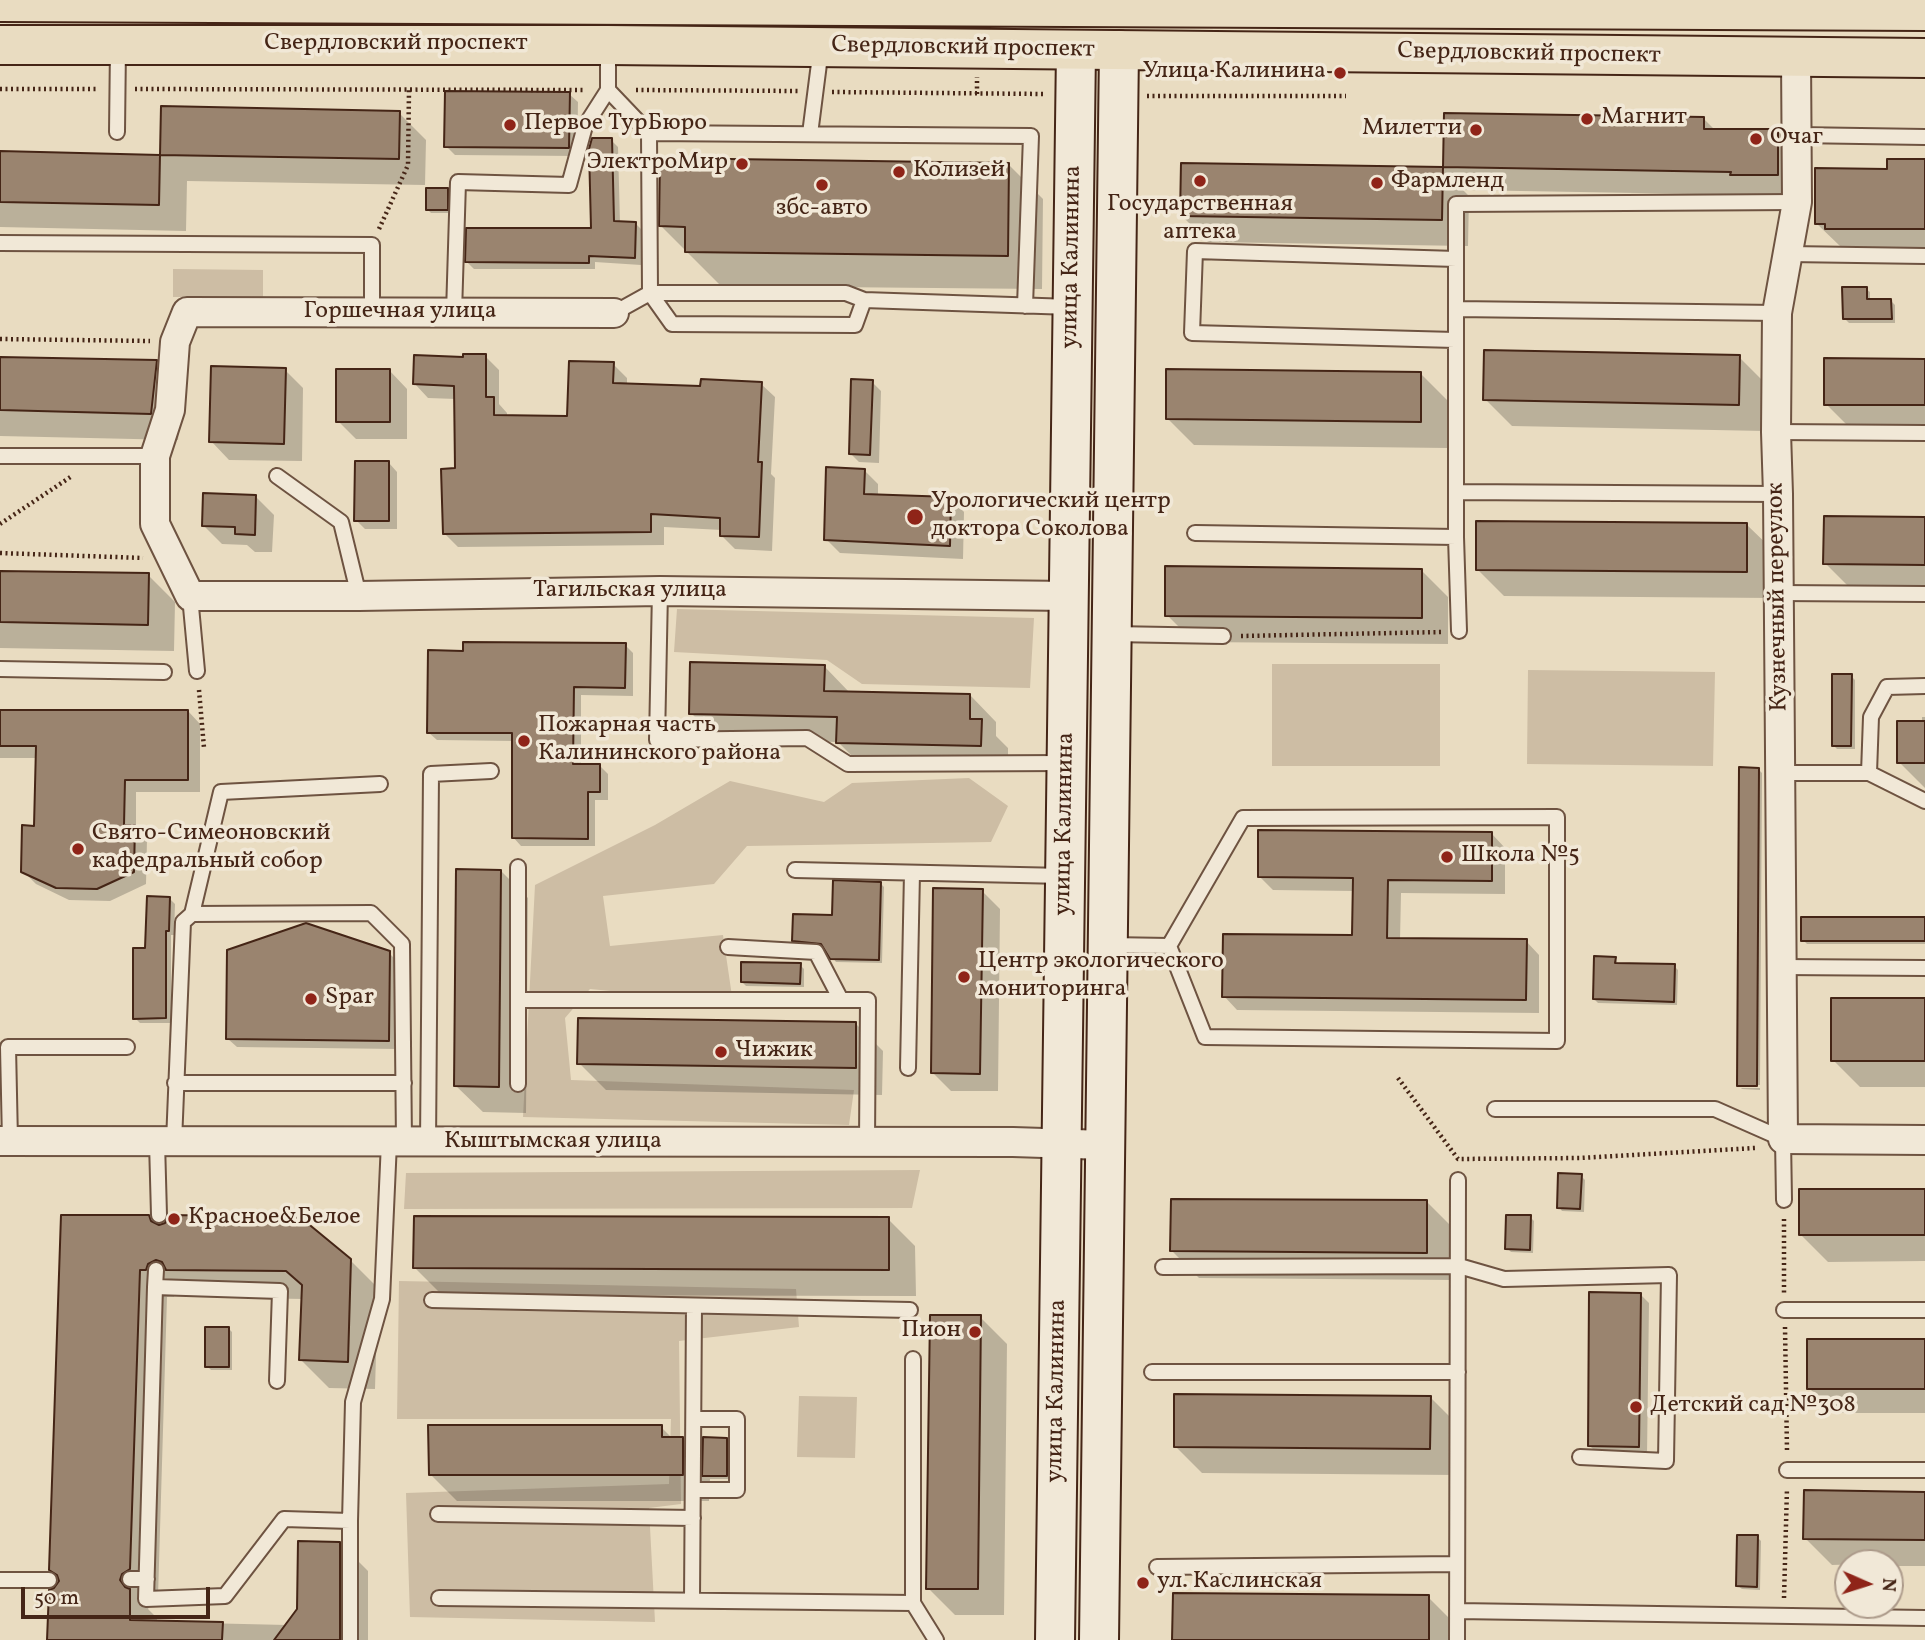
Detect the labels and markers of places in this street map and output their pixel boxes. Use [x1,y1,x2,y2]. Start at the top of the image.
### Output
place label: Улица Калинина [1143,59,1326,87]
marker: Улица Калинина [1332,65,1348,81]
place label: Магнит [1601,105,1687,133]
place label: Первое ТурБюро [524,111,707,139]
marker: Магнит [1579,111,1595,127]
place label: Милетти [1362,116,1462,144]
marker: Первое ТурБюро [502,117,518,133]
marker: Милетти [1468,122,1484,138]
place label: Очаг [1770,125,1823,153]
marker: Очаг [1748,131,1764,147]
place label: ЭлектроМир [587,150,728,178]
marker: ЭлектроМир [734,156,750,172]
place label: Колизей [913,158,1005,186]
marker: Колизей [891,164,907,180]
place label: Фармленд [1391,169,1504,197]
marker: Государственная аптека [1192,173,1208,189]
marker: Фармленд [1369,175,1385,191]
marker: збс-авто [814,177,830,193]
place label: Государственная аптека [1107,192,1293,248]
place label: збс-авто [776,196,868,224]
place label: Урологический центр доктора Соколова [931,489,1171,545]
marker: Урологический центр доктора Соколова [905,507,925,527]
place label: Пожарная часть Калининского района [538,713,781,769]
marker: Пожарная часть Калининского района [516,733,532,749]
place label: Свято-Симеоновский кафедральный собор [92,821,331,877]
marker: Свято-Симеоновский кафедральный собор [70,841,86,857]
place label: Школа №5 [1461,843,1580,871]
marker: Школа №5 [1439,849,1455,865]
place label: Центр экологического мониторинга [978,949,1224,1005]
marker: Центр экологического мониторинга [956,969,972,985]
place label: Spar [325,985,374,1013]
marker: Spar [303,991,319,1007]
place label: Чижик [735,1038,813,1066]
marker: Чижик [713,1044,729,1060]
place label: Красное&Белое [188,1205,361,1233]
marker: Красное&Белое [166,1211,182,1227]
place label: Пион [901,1318,961,1346]
marker: Пион [967,1324,983,1340]
place label: Детский сад №308 [1650,1393,1856,1421]
marker: Детский сад №308 [1628,1399,1644,1415]
place label: ул. Каслинская [1157,1569,1322,1597]
marker: ул. Каслинская [1135,1575,1151,1591]

